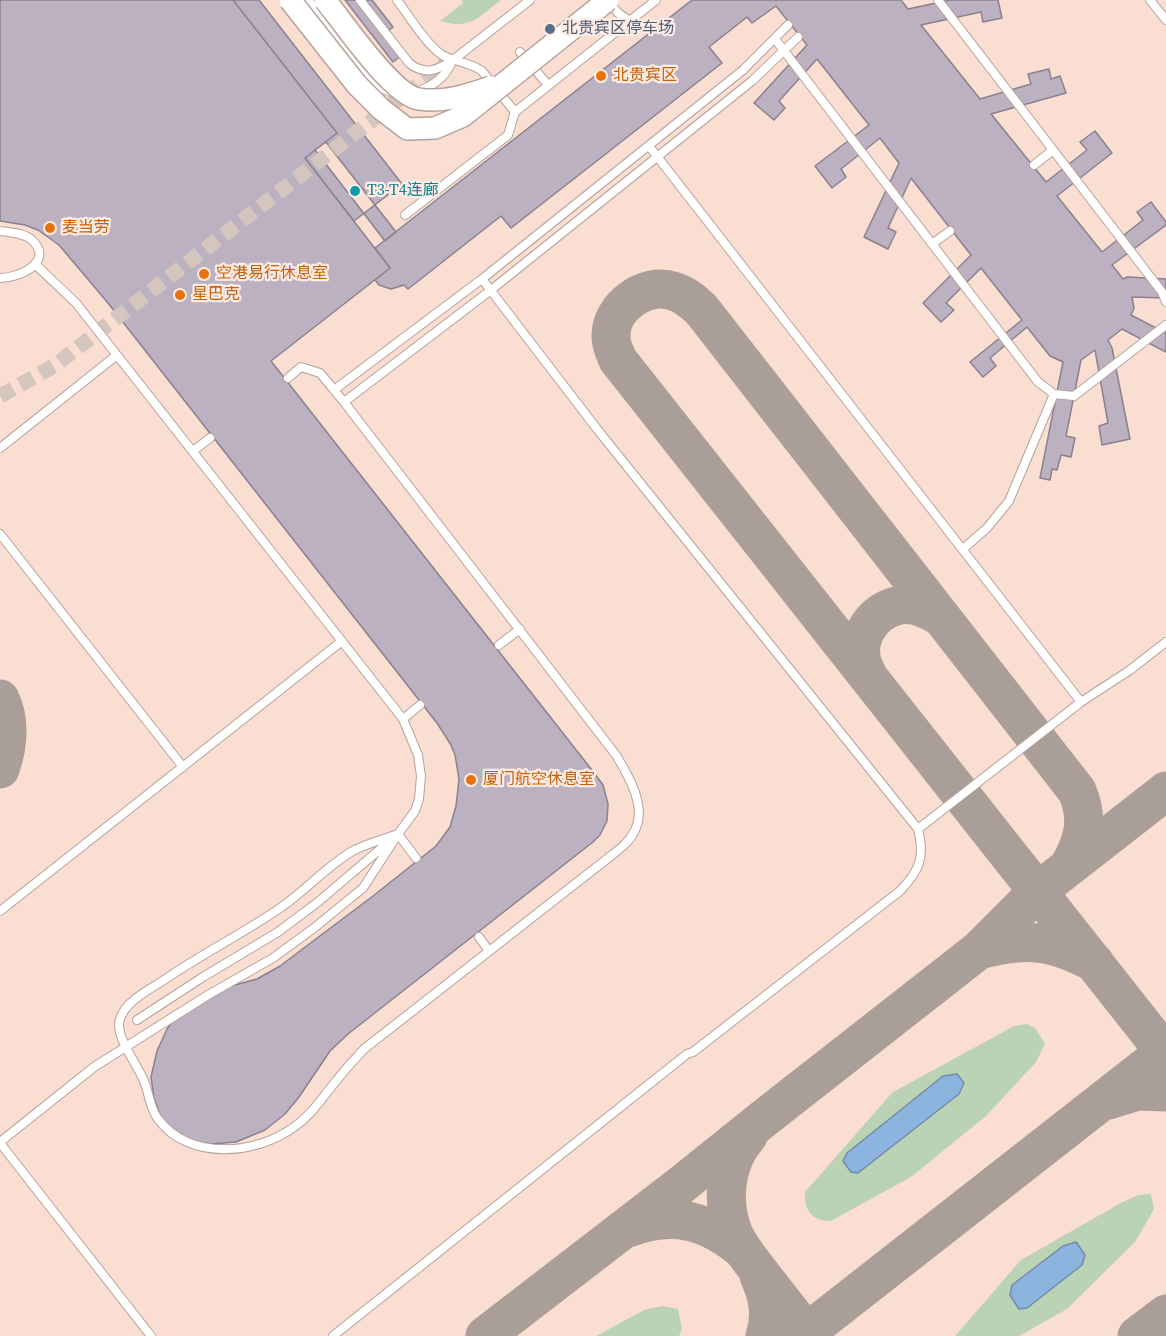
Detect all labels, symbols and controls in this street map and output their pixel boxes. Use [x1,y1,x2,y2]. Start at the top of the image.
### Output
place label: 北贵宾区停车场 [562,19,674,39]
marker: 北贵宾区停车场 [543,22,557,36]
place label: 北贵宾区 [613,66,677,86]
marker: 北贵宾区 [594,69,608,83]
place label: T3-T4连廊 [367,181,439,201]
marker: T3-T4连廊 [348,184,362,198]
place label: 麦当劳 [62,218,110,238]
marker: 麦当劳 [43,221,57,235]
place label: 空港易行休息室 [216,264,328,284]
marker: 空港易行休息室 [197,267,211,281]
place label: 星巴克 [192,285,240,305]
marker: 星巴克 [173,288,187,302]
place label: 厦门航空休息室 [483,770,595,790]
marker: 厦门航空休息室 [464,773,478,787]

